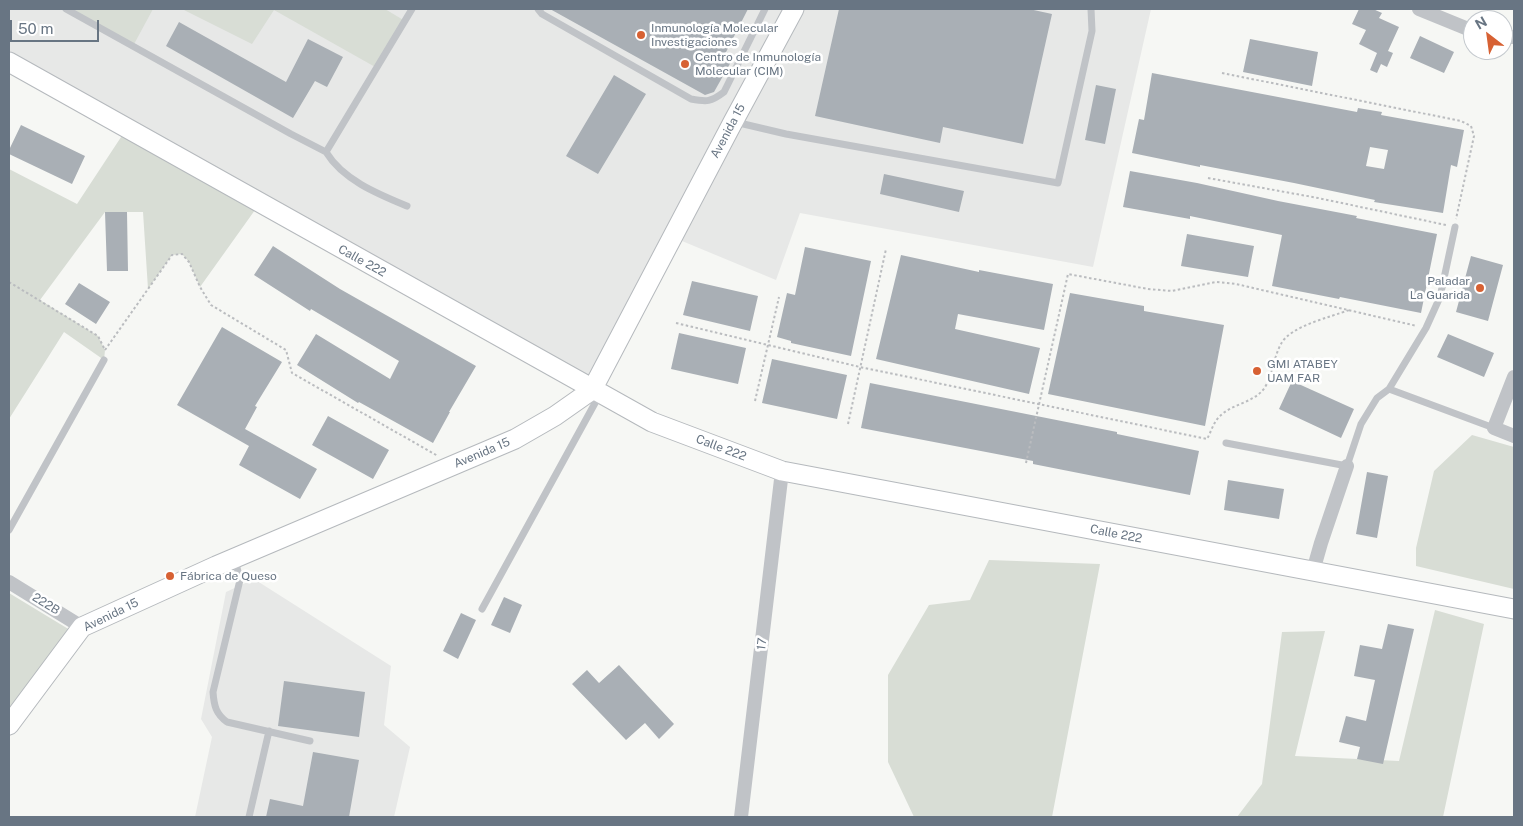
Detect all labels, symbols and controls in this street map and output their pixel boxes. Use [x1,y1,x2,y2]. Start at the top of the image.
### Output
scale bar [12,10,101,42]
north arrow [1463,10,1513,60]
text: N [1472,13,1490,33]
text: 50 m [18,20,53,37]
place label: Inmunología Molecular Investigaciones [651,21,778,49]
marker: Inmunología Molecular Investigaciones [635,29,647,41]
place label: Centro de Inmunología Molecular (CIM) [695,50,821,78]
marker: Centro de Inmunología Molecular (CIM) [679,58,691,70]
street label: Avenida 15 [708,101,748,161]
street label: Calle 222 [335,242,389,280]
place label: Paladar La Guarida [1410,274,1470,302]
marker: Paladar La Guarida [1474,282,1486,294]
place label: GMI ATABEY UAM FAR [1267,357,1338,385]
marker: GMI ATABEY UAM FAR [1251,365,1263,377]
street label: Calle 222 [694,432,748,464]
street label: Avenida 15 [452,435,512,471]
street label: Calle 222 [1089,522,1143,546]
place label: Fábrica de Queso [180,569,277,583]
marker: Fábrica de Queso [164,570,176,582]
street label: 222B [30,590,62,618]
street label: Avenida 15 [81,595,141,635]
street label: 17 [754,637,770,651]

